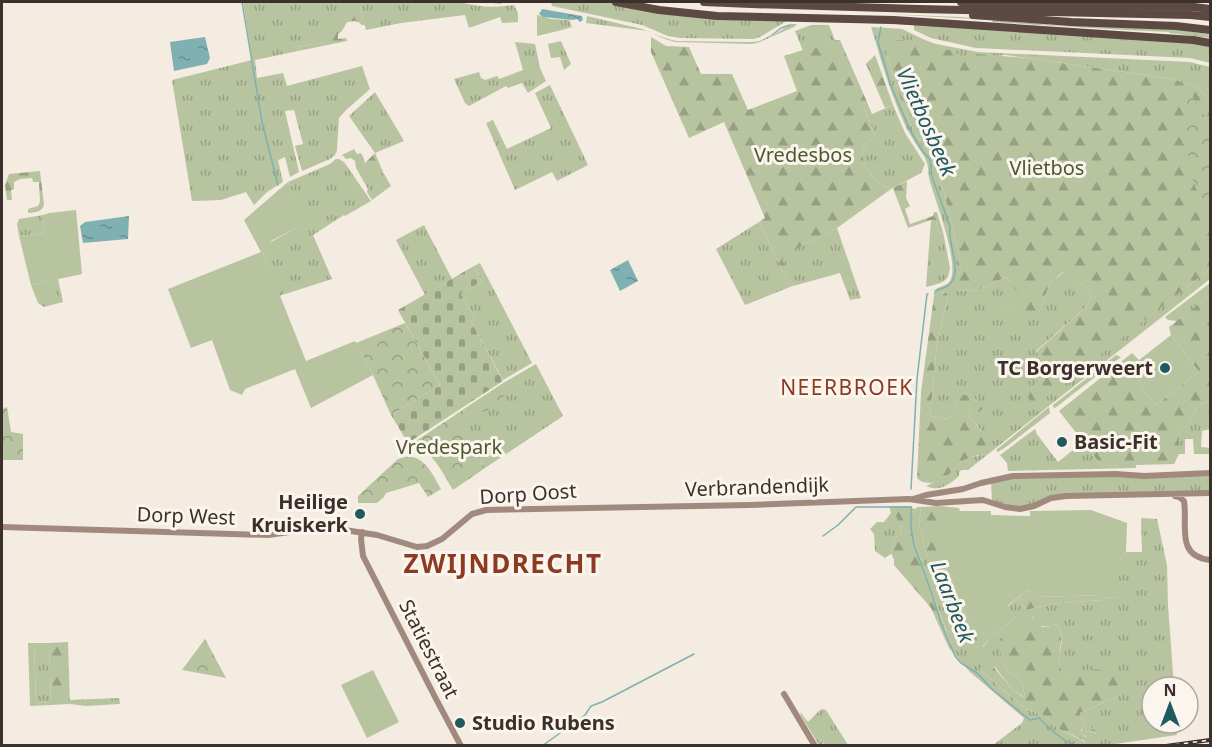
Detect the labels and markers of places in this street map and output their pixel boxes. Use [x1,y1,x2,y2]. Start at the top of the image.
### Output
place label: TC Borgerweert [997,354,1153,381]
marker: TC Borgerweert [1158,361,1172,375]
place label: Basic-Fit [1074,428,1158,455]
marker: Basic-Fit [1055,435,1069,449]
place label: Heilige Kruiskerk [251,488,349,538]
marker: Heilige Kruiskerk [353,507,367,521]
place label: Studio Rubens [472,709,615,736]
marker: Studio Rubens [453,716,467,730]

